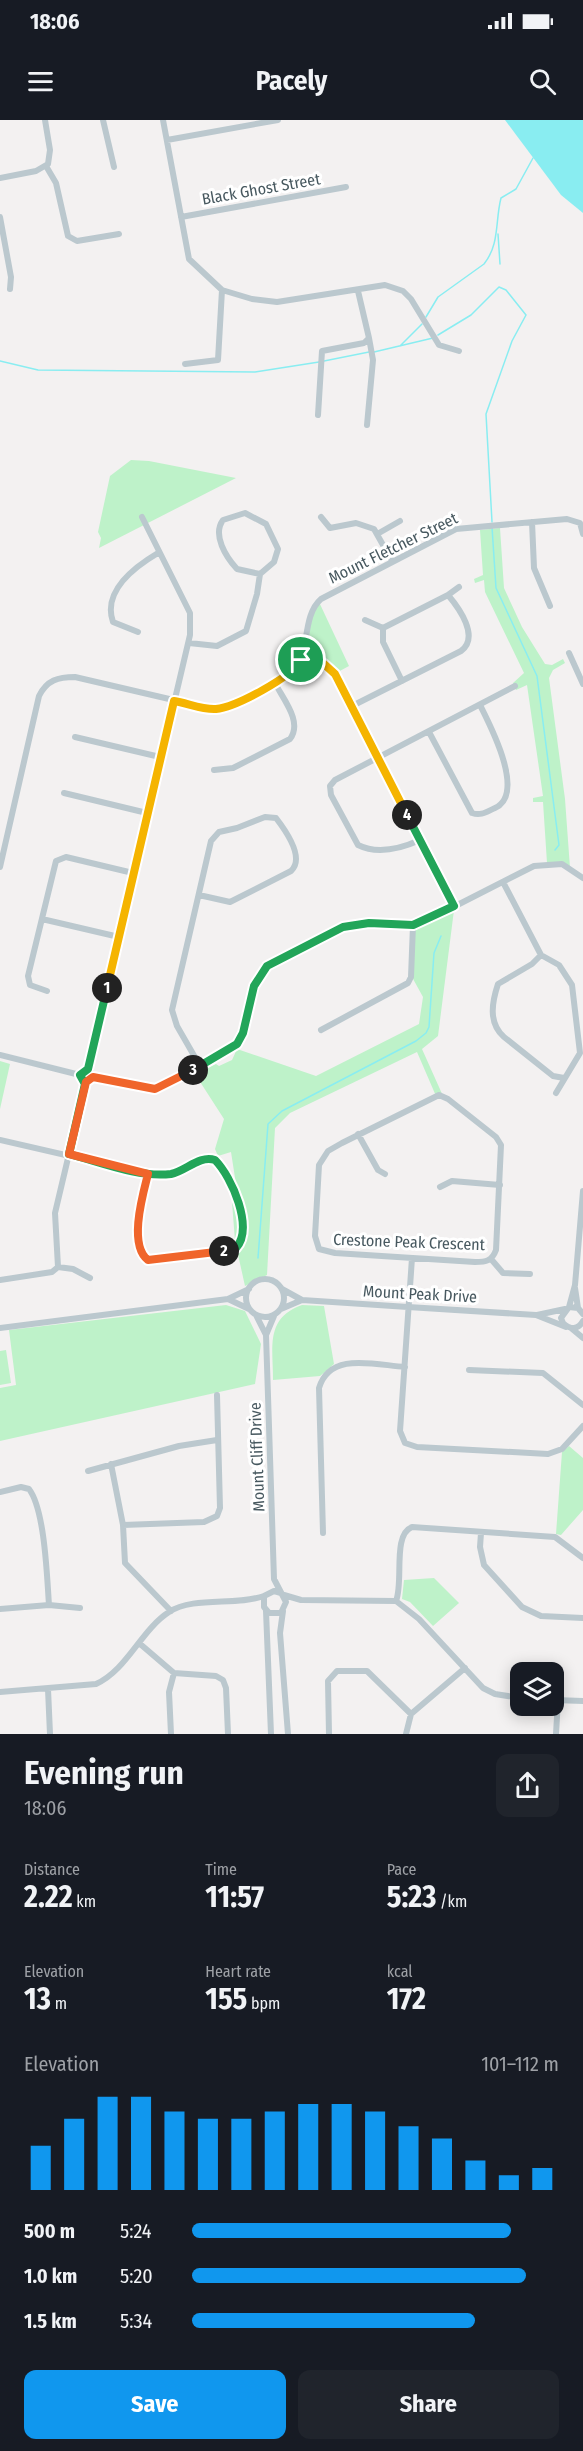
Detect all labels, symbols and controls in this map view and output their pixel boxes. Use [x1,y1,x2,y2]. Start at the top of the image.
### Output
text: 18:06 [30,8,79,35]
icon: menu [24,65,57,98]
text: Pacely [256,65,327,97]
icon: search [526,65,559,98]
street label: Black Ghost Street [200,169,322,209]
street label: Mount Fletcher Street [325,508,461,588]
pin [275,634,326,685]
icon: arrive [284,643,317,676]
pin: 4 [392,800,422,830]
text: 4 [403,805,411,824]
pin: 1 [92,973,122,1003]
text: 1 [104,978,110,997]
pin: 3 [178,1055,208,1085]
text: 3 [189,1060,197,1079]
street label: Crestone Peak Crescent [333,1230,486,1254]
pin: 2 [209,1236,239,1266]
text: 2 [220,1241,228,1260]
street label: Mount Peak Drive [362,1282,478,1306]
street label: Mount Cliff Drive [246,1402,268,1512]
map controls [510,1662,564,1716]
button: layers [510,1662,564,1716]
text: Evening run [24,1753,184,1793]
button: share [496,1754,559,1817]
text: 18:06 [24,1796,66,1820]
text: Distance [24,1860,80,1879]
text: Time [205,1860,237,1879]
text: Pace [387,1860,416,1879]
text: 2.22 [24,1879,73,1915]
text: 11:57 [205,1879,264,1915]
text: 5:23 [387,1879,436,1915]
text: km [73,1892,96,1911]
text: /km [436,1892,467,1911]
text: Elevation [24,1962,84,1981]
text: Heart rate [205,1962,271,1981]
text: kcal [387,1962,413,1981]
text: 13 [24,1981,51,2017]
text: 155 [205,1981,247,2017]
text: 172 [387,1981,426,2017]
text: m [51,1994,67,2013]
text: bpm [247,1994,280,2013]
text: Elevation [24,2052,99,2076]
text: 101–112 m [481,2052,559,2076]
text: 500 m [24,2219,75,2243]
text: 5:24 [120,2219,152,2243]
text: 1.0 km [24,2264,77,2288]
text: 5:20 [120,2264,153,2288]
text: 1.5 km [24,2309,77,2333]
text: 5:34 [120,2309,152,2333]
button: Save [24,2370,286,2439]
button: Share [298,2370,559,2439]

